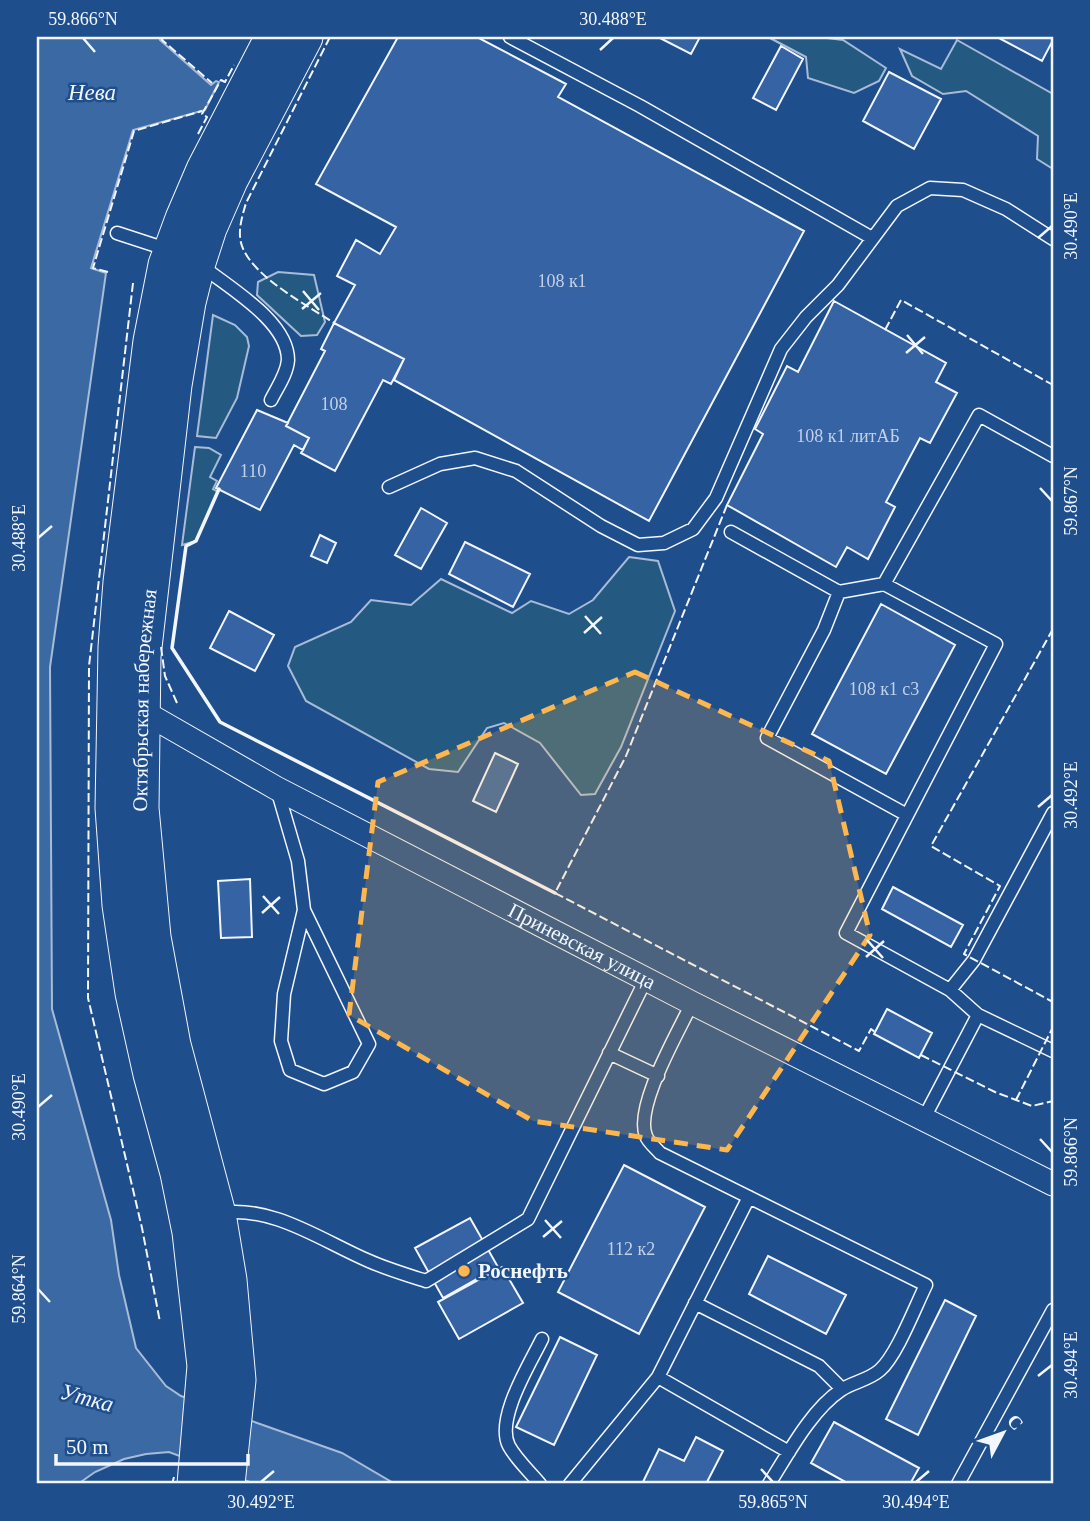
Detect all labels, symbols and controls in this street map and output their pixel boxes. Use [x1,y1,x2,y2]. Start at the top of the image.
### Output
text: 59.866°N [48,9,118,29]
text: 30.488°E [579,9,647,29]
water label: Нева [67,80,116,105]
text: 30.490°E [1061,192,1081,260]
house number: 108 к1 [537,271,587,291]
house number: 108 [321,394,348,414]
house number: 108 к1 литАБ [796,426,900,446]
house number: 110 [240,461,266,481]
text: 59.867°N [1061,466,1081,536]
text: 30.488°E [9,504,29,572]
street label: Октябрьская набережная [128,588,162,812]
house number: 108 к1 с3 [849,679,919,699]
text: 30.492°E [1061,761,1081,829]
street label: Приневская улица [504,898,660,994]
text: 30.490°E [9,1073,29,1141]
text: 59.866°N [1061,1117,1081,1187]
house number: 112 к2 [607,1239,655,1259]
text: 59.864°N [9,1254,29,1324]
place label: Роснефть [478,1259,568,1283]
marker: Роснефть [456,1263,472,1279]
text: 30.494°E [1061,1331,1081,1399]
water label: Утка [58,1379,116,1417]
north arrow [968,1398,1038,1468]
text: С [1003,1410,1028,1434]
scale bar [56,1423,248,1467]
text: 50 m [66,1435,109,1459]
text: 30.492°E [227,1492,295,1512]
text: 59.865°N [738,1492,808,1512]
text: 30.494°E [882,1492,950,1512]

